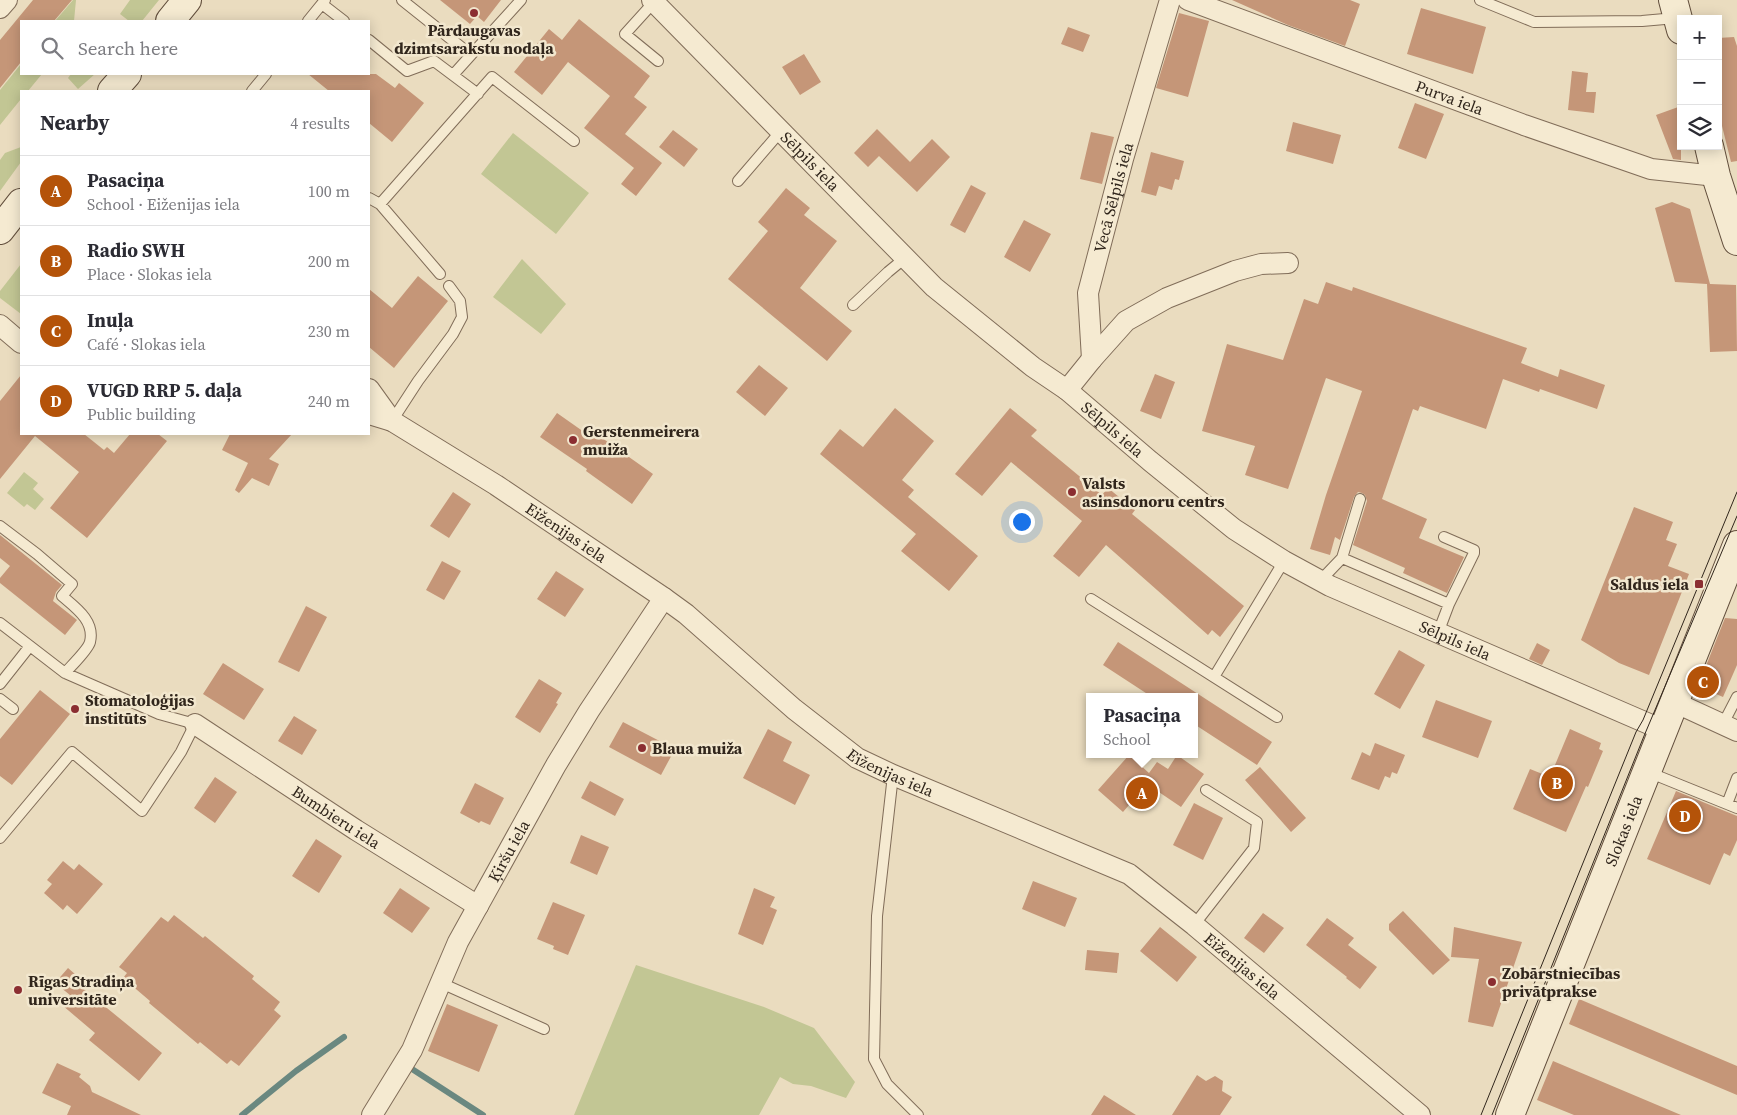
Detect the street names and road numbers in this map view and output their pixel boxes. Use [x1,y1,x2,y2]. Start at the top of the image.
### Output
street label: Purva iela [1412,75,1487,120]
street label: Sēlpils iela [776,126,845,197]
street label: Vecā Sēlpils iela [1088,139,1139,255]
street label: Sēlpils iela [1077,396,1149,463]
street label: Eiženijas iela [522,497,612,568]
street label: Sēlpils iela [1416,615,1495,666]
street label: Eiženijas iela [842,743,938,802]
street label: Bumbieru iela [288,780,385,854]
street label: Slokas iela [1599,791,1648,869]
street label: Ķiršu iela [483,815,535,886]
street label: Eiženijas iela [1200,927,1286,1005]

